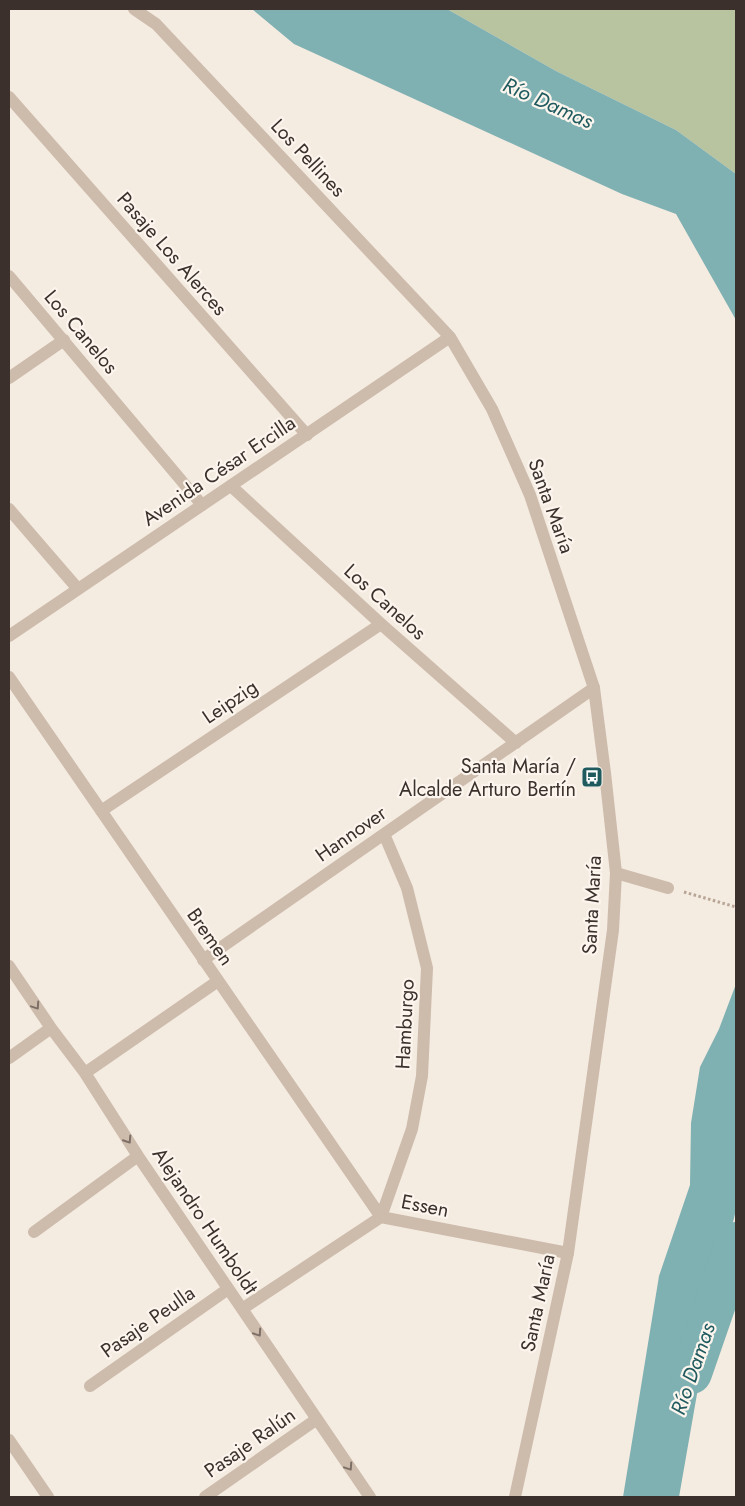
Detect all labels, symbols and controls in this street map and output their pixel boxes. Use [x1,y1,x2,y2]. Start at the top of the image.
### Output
water label: Río Damas [498,70,598,136]
street label: Los Pellines [264,112,352,204]
street label: Pasaje Los Alerces [110,186,234,322]
street label: Los Canelos [37,284,125,380]
street label: Avenida César Ercilla [137,409,301,533]
street label: Santa María [520,455,582,557]
street label: Los Canelos [338,557,432,647]
street label: Leipzig [196,673,264,731]
place label: Santa María / Alcalde Arturo Bertín [399,752,576,804]
bus stop icon: Santa María / Alcalde Arturo Bertín [580,765,604,789]
street label: Hannover [309,799,393,869]
street label: Santa María [575,855,609,955]
street label: Bremen [180,902,240,972]
street label: Hamburgo [388,978,422,1070]
one-way arrow [30,1000,39,1010]
one-way arrow [122,1134,131,1144]
street label: Alejandro Humboldt [145,1142,265,1300]
street label: Essen [399,1187,451,1225]
street label: Santa María [514,1252,562,1354]
street label: Pasaje Peulla [95,1279,201,1365]
water label: Río Damas [663,1318,723,1419]
one-way arrow [252,1327,261,1336]
street label: Pasaje Ralún [199,1401,301,1485]
one-way arrow [343,1461,352,1471]

